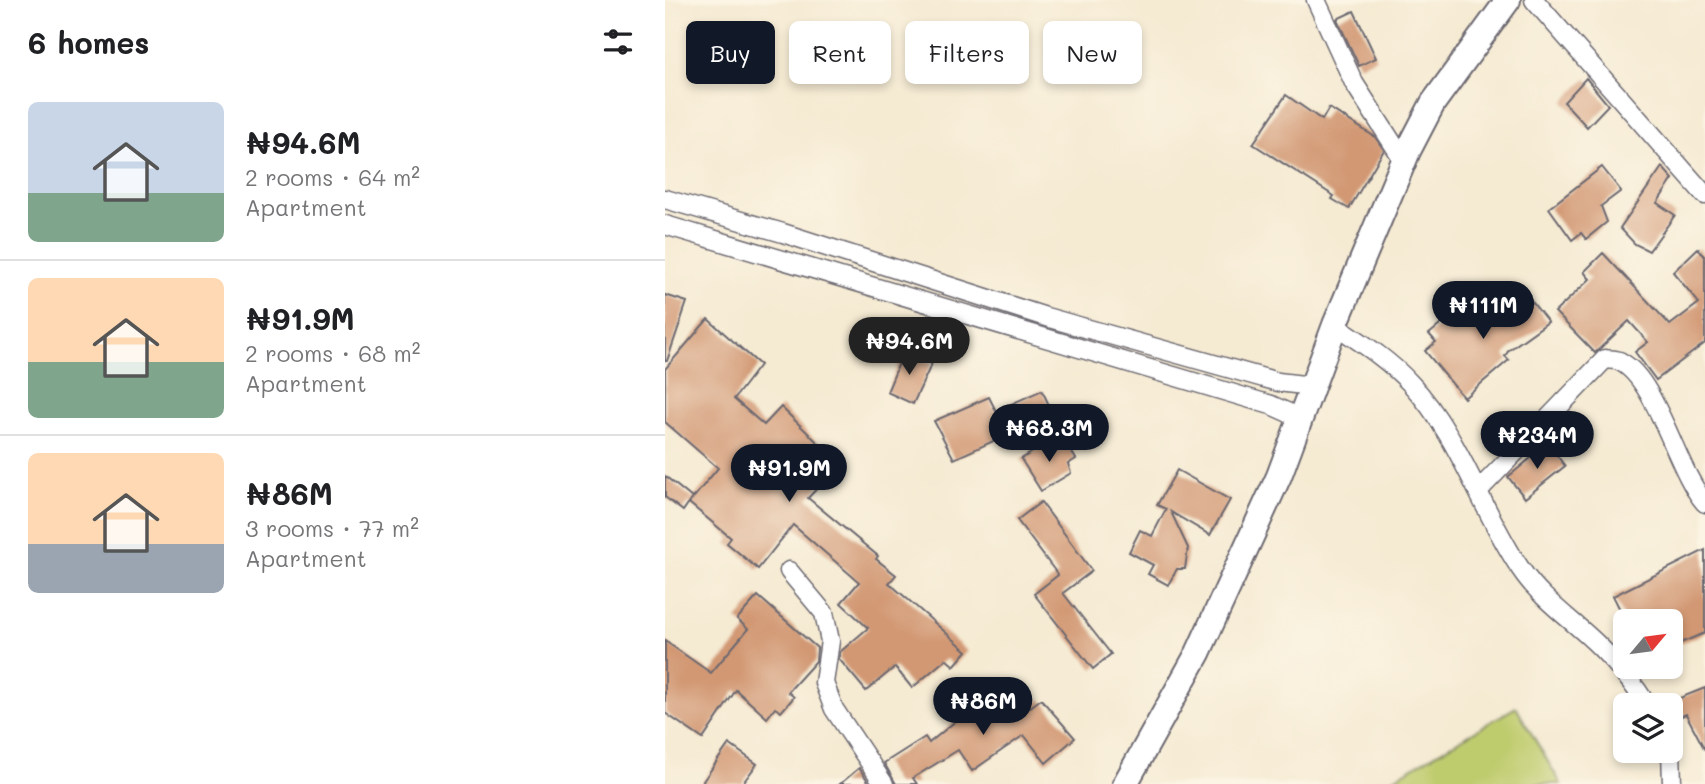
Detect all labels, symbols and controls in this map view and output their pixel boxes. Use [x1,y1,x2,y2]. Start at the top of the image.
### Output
chip: Buy [686,21,775,84]
chip: Rent [789,21,891,84]
chip: Filters [905,21,1029,84]
chip: New [1043,21,1142,84]
text: 6 homes [28,22,149,62]
icon: filters [599,23,637,61]
text: ₦94.6M [245,122,361,162]
icon: home [84,130,168,214]
text: 2 rooms · 64 m² [245,162,420,192]
text: Apartment [245,192,367,222]
pin: ₦111M [1434,282,1532,341]
text: ₦111M [1448,289,1518,319]
text: ₦91.9M [245,298,355,338]
icon: home [84,306,168,390]
pin: ₦94.6M [852,318,966,377]
text: ₦94.6M [865,325,953,355]
text: 2 rooms · 68 m² [245,338,420,368]
text: Apartment [245,368,367,398]
pin: ₦68.3M [992,405,1106,464]
text: ₦68.3M [1005,412,1093,442]
pin: ₦234M [1488,412,1586,471]
text: ₦234M [1497,419,1577,449]
pin: ₦91.9M [732,444,846,504]
text: ₦91.9M [747,452,831,482]
text: ₦86M [245,473,333,513]
icon: home [84,481,168,565]
text: 3 rooms · 77 m² [245,513,419,543]
text: Apartment [245,543,367,573]
north arrow [1613,609,1683,679]
map controls [1613,609,1683,763]
pin: ₦86M [942,678,1024,737]
text: ₦86M [949,685,1017,715]
button: layers [1613,693,1683,763]

